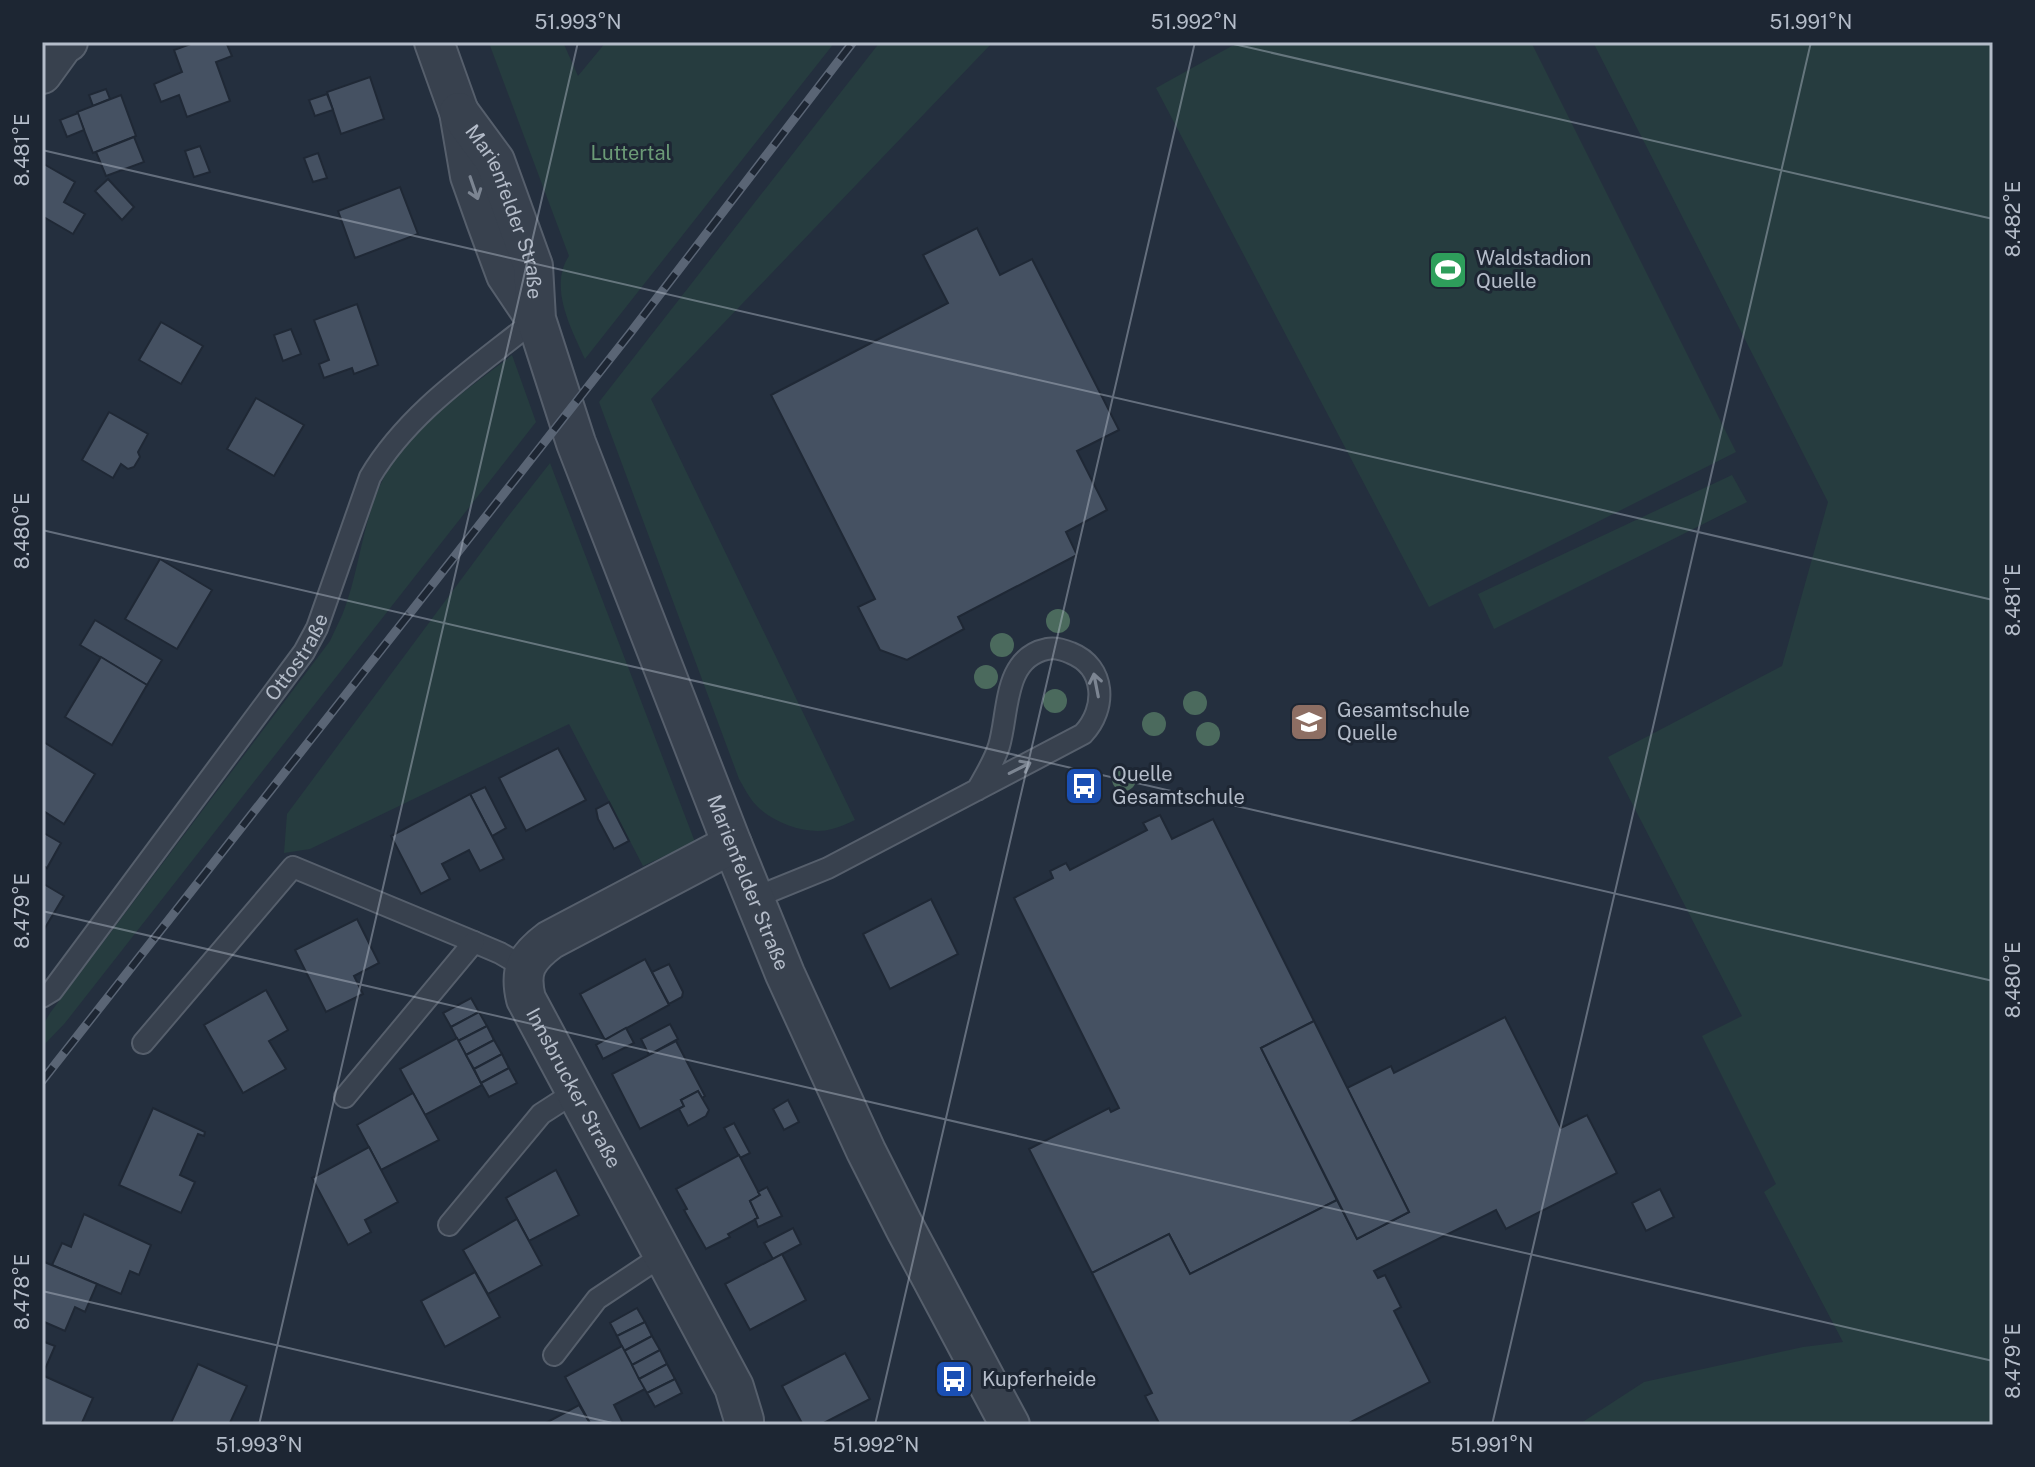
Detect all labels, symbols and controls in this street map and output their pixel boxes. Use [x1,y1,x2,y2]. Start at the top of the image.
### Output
text: 51.993°N [534,10,622,34]
text: 51.992°N [1151,10,1237,34]
text: 51.991°N [1770,10,1852,34]
text: 8.481°E [10,114,34,186]
street label: Marienfelder Straße [460,120,547,300]
park label: Luttertal [590,141,672,165]
one-way arrow [468,175,482,200]
text: 8.482°E [2001,181,2025,257]
place label: Waldstadion Quelle [1476,246,1591,293]
sports icon: Waldstadion Quelle [1427,249,1469,291]
text: 8.480°E [10,493,34,569]
text: 8.481°E [2001,564,2025,636]
street label: Ottostraße [260,610,333,706]
one-way arrow [1088,673,1103,699]
place label: Gesamtschule Quelle [1337,698,1470,745]
school or university icon: Gesamtschule Quelle [1288,701,1330,743]
one-way arrow [1007,760,1031,776]
place label: Quelle Gesamtschule [1112,762,1245,809]
bus stop icon: Quelle Gesamtschule [1063,765,1105,807]
street label: Marienfelder Straße [702,791,794,974]
text: 8.479°E [10,873,34,949]
text: 8.480°E [2001,942,2025,1018]
street label: Innsbrucker Straße [521,1004,626,1172]
text: 8.478°E [10,1254,34,1330]
text: 8.479°E [2001,1323,2025,1399]
bus stop icon: Kupferheide [933,1358,975,1400]
place label: Kupferheide [982,1367,1096,1391]
text: 51.993°N [215,1433,303,1457]
text: 51.992°N [833,1433,919,1457]
text: 51.991°N [1451,1433,1533,1457]

